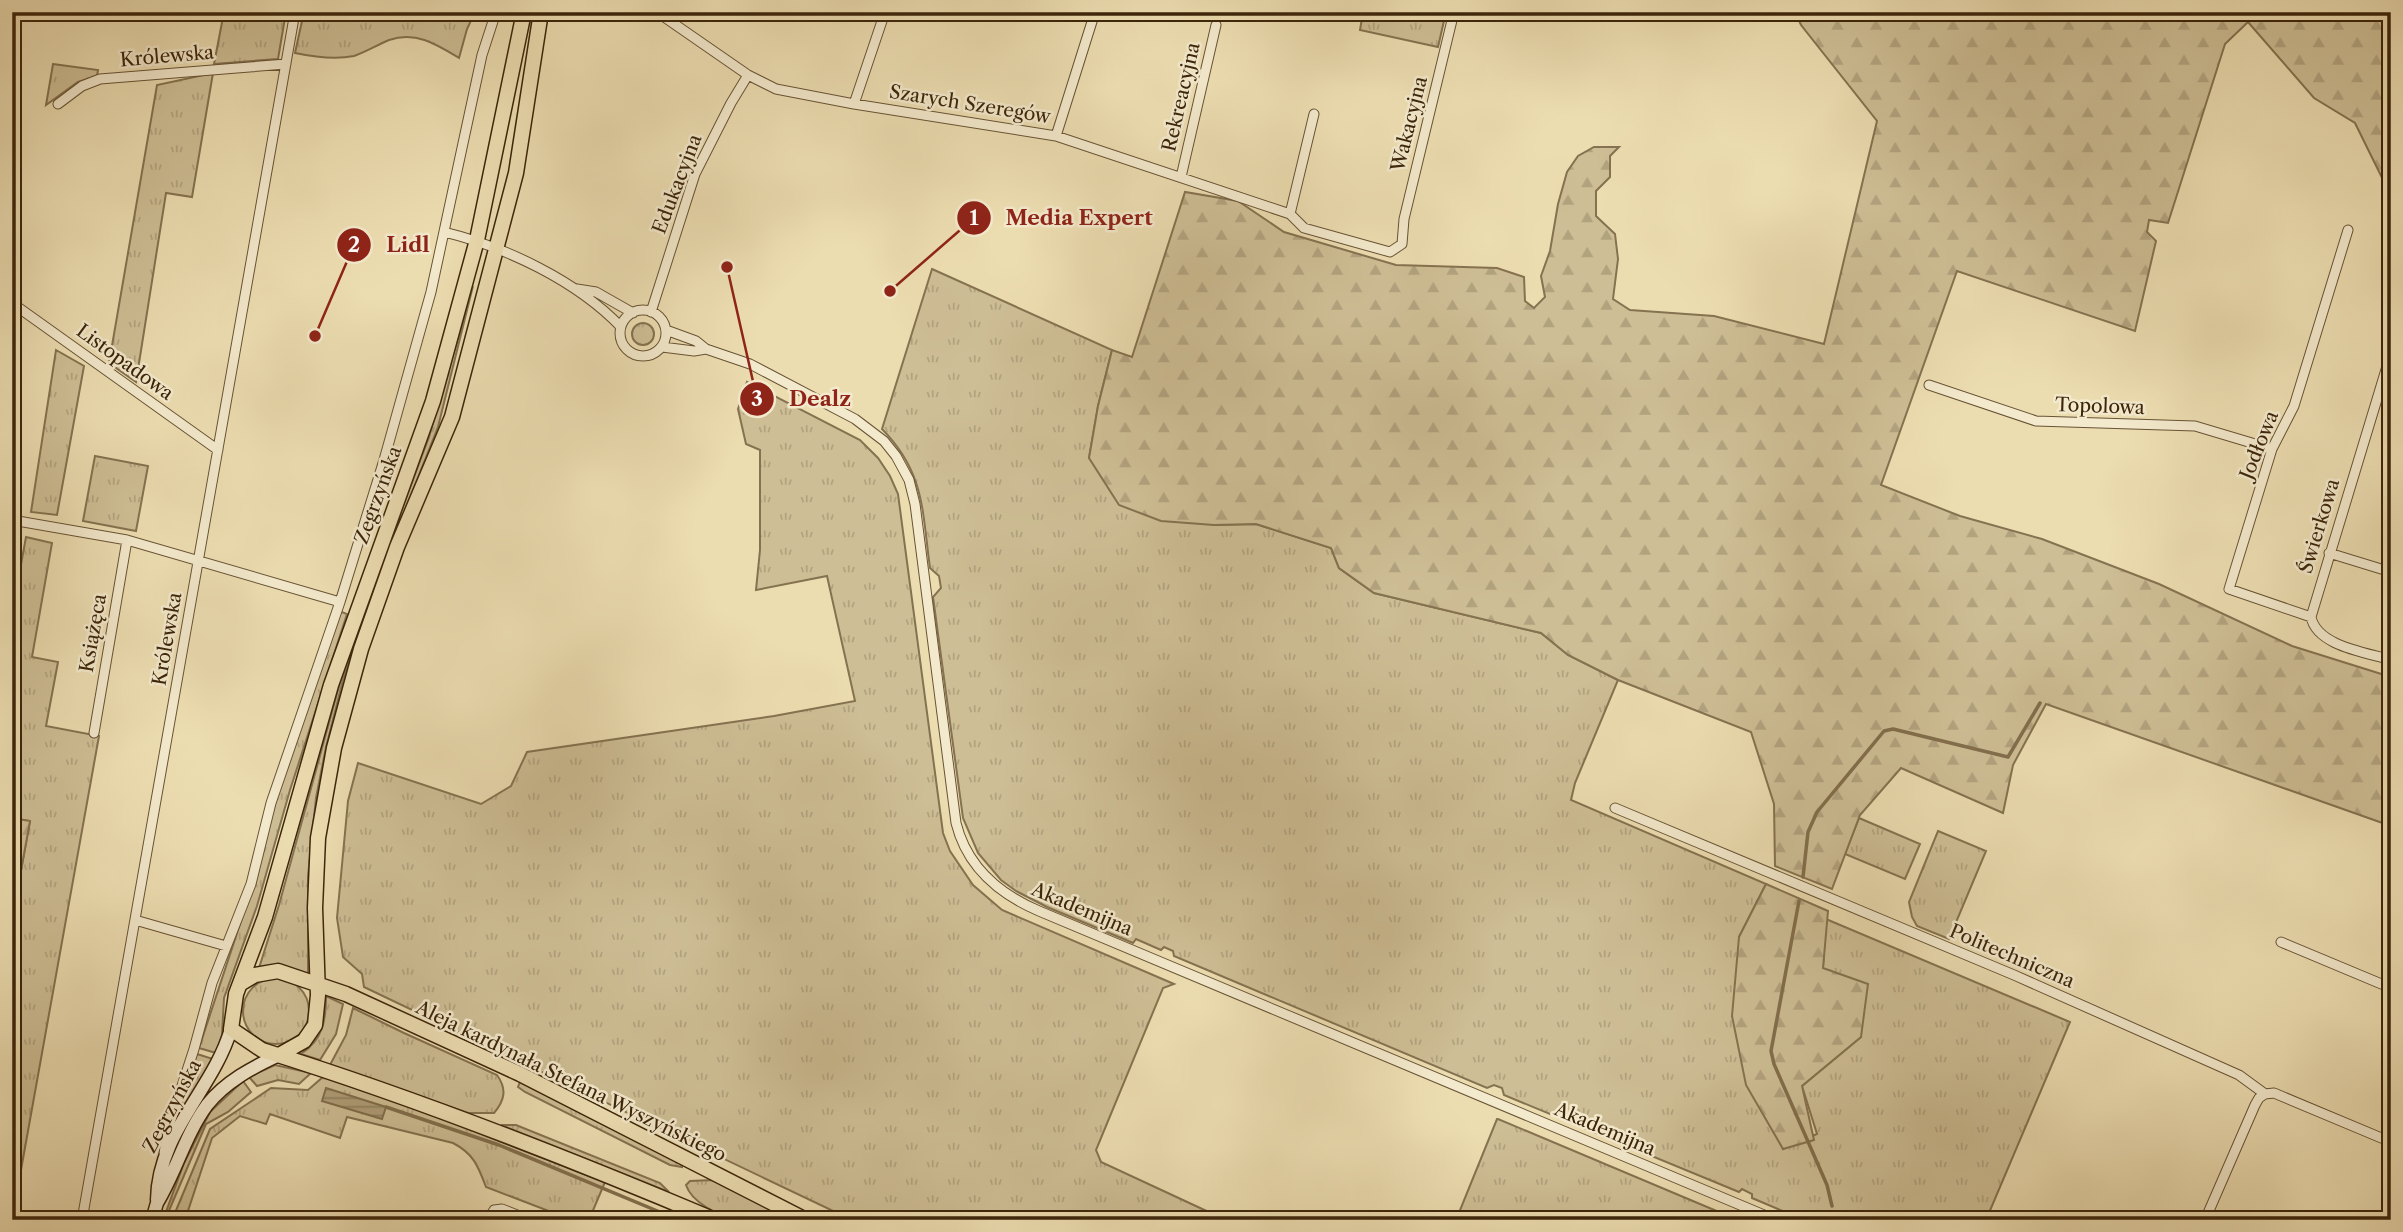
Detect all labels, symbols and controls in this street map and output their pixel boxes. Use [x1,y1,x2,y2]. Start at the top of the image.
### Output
street label: Królewska [119,40,215,72]
street label: Rekreacyjna [1157,40,1205,154]
street label: Wakacyjna [1386,74,1432,175]
street label: Szarych Szeregów [888,80,1053,128]
street label: Edukacyjna [648,131,706,237]
callout: Media Expert [956,197,1167,239]
text: 1 [969,205,979,230]
text: Media Expert [1005,205,1153,230]
callout: Lidl [337,224,443,266]
text: 2 [348,232,360,257]
text: Lidl [386,232,430,257]
street label: Listopadowa [72,319,178,405]
callout: Dealz [740,378,865,420]
text: 3 [751,386,763,411]
text: Dealz [789,386,851,411]
street label: Topolowa [2055,393,2145,419]
street label: Jodłowa [2234,407,2283,485]
street label: Zegrzyńska [350,443,406,547]
street label: Świerkowa [2294,476,2344,576]
street label: Królewska [147,591,187,687]
street label: Książęca [75,592,111,674]
street label: Akademijna [1027,877,1136,941]
street label: Politechniczna [1946,919,2078,993]
street label: Aleja kardynała Stefana Wyszyńskiego [411,995,730,1166]
street label: Zegrzyńska [138,1055,206,1157]
street label: Akademijna [1550,1097,1659,1161]

